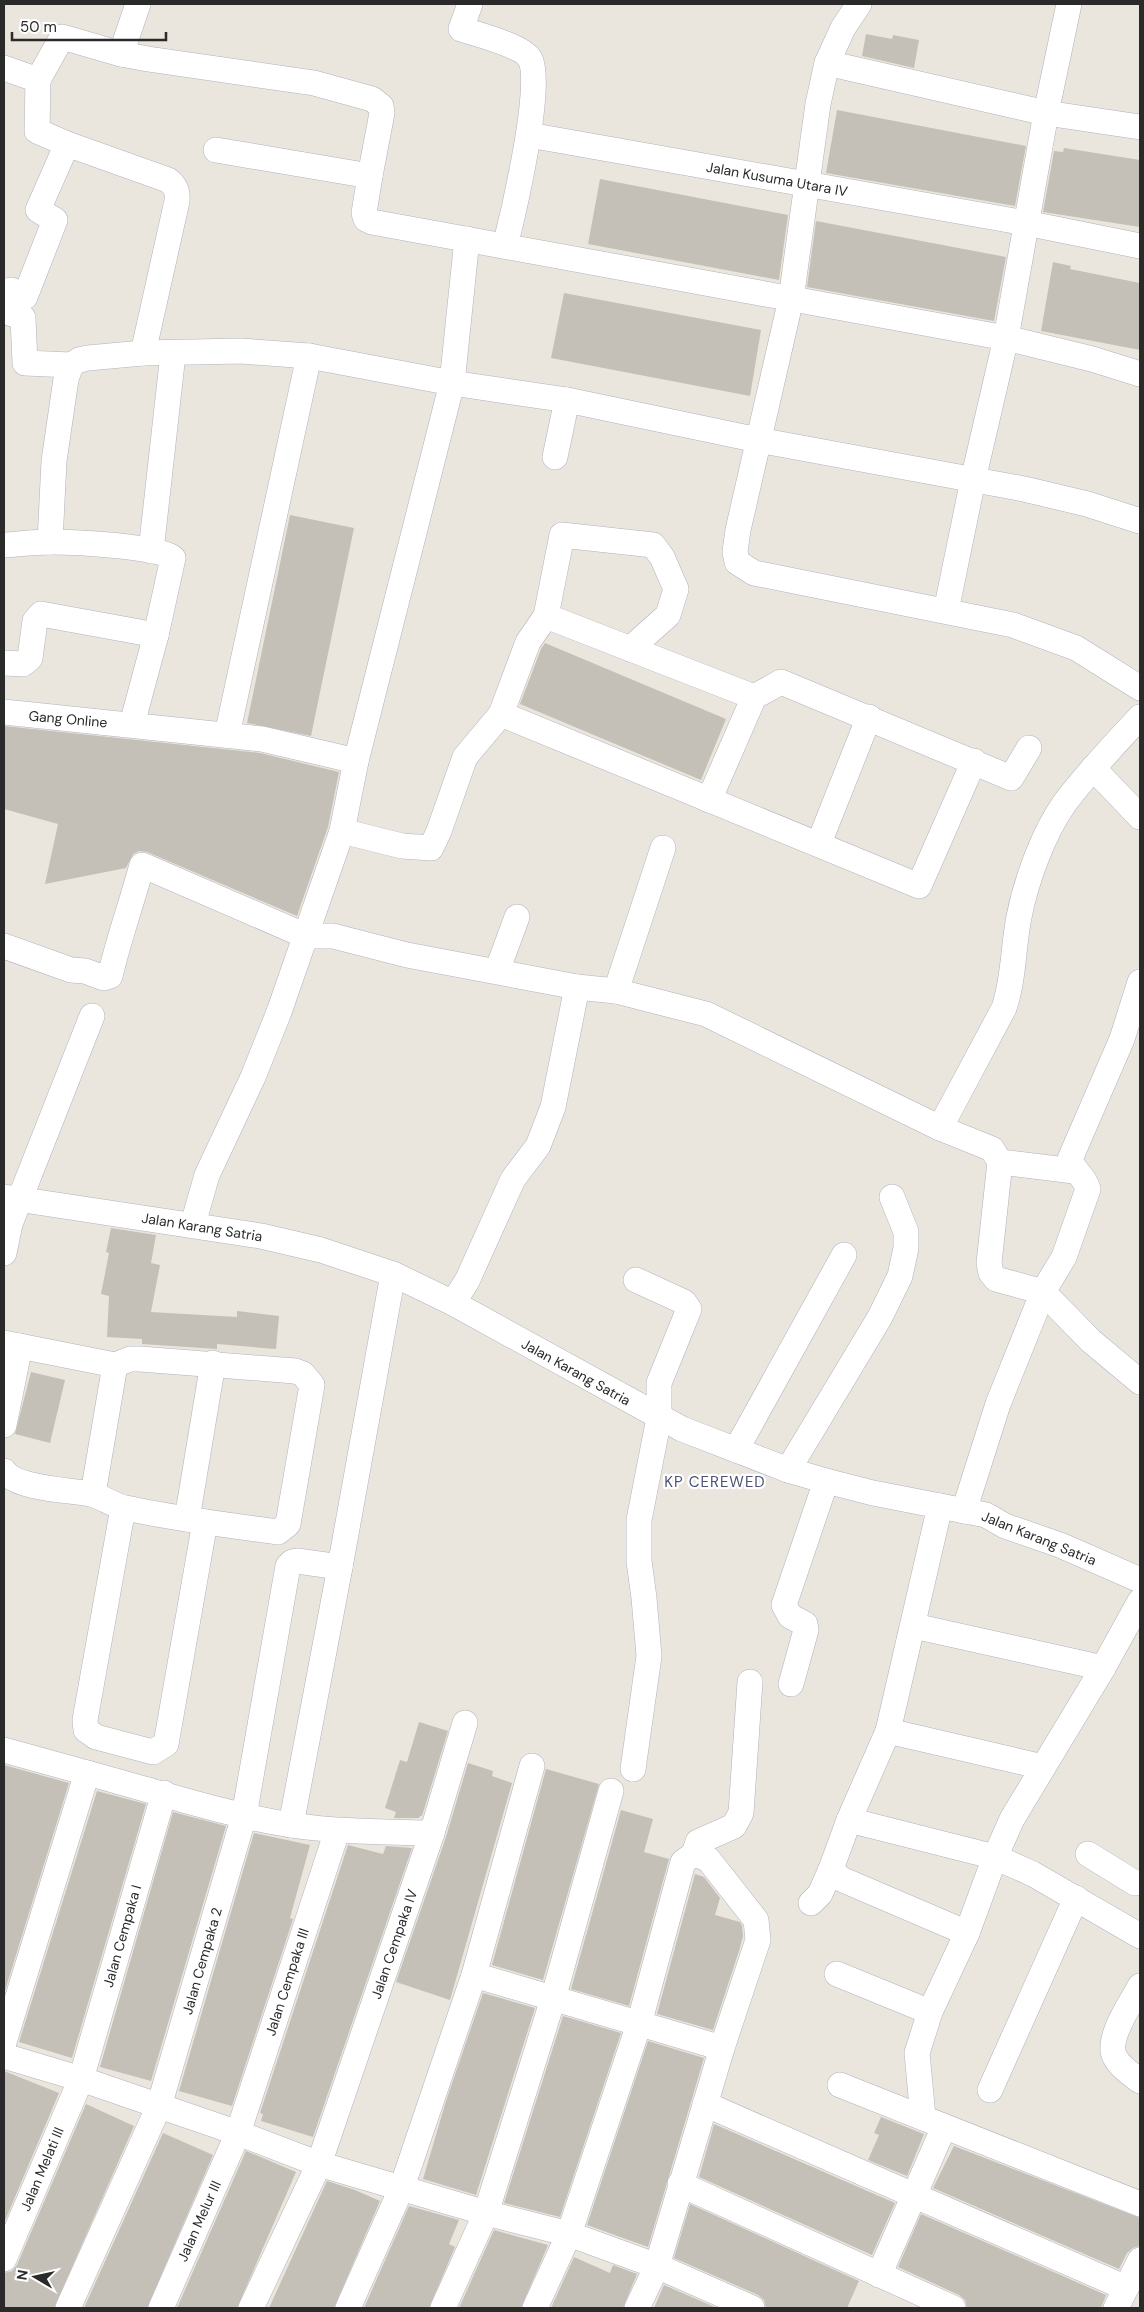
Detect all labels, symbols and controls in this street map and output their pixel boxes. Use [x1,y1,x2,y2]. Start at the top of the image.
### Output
scale bar [12,10,166,42]
text: 50 m [20,17,57,37]
street label: Jalan Kusuma Utara IV [705,158,850,200]
street label: Gang Online [28,707,108,731]
street label: Jalan Karang Satria [140,1209,264,1245]
street label: Jalan Karang Satria [518,1335,634,1409]
district label: KP CEREWED [664,1472,766,1492]
street label: Jalan Karang Satria [979,1507,1099,1569]
street label: Jalan Cempaka I [99,1883,145,1989]
street label: Jalan Cempaka IV [367,1886,421,2001]
street label: Jalan Cempaka 2 [178,1905,226,2017]
street label: Jalan Cempaka III [261,1926,313,2038]
street label: Jalan Melati III [16,2124,68,2214]
street label: Jalan Melur III [173,2178,225,2264]
north arrow [10,2252,60,2302]
text: N [12,2269,32,2281]

